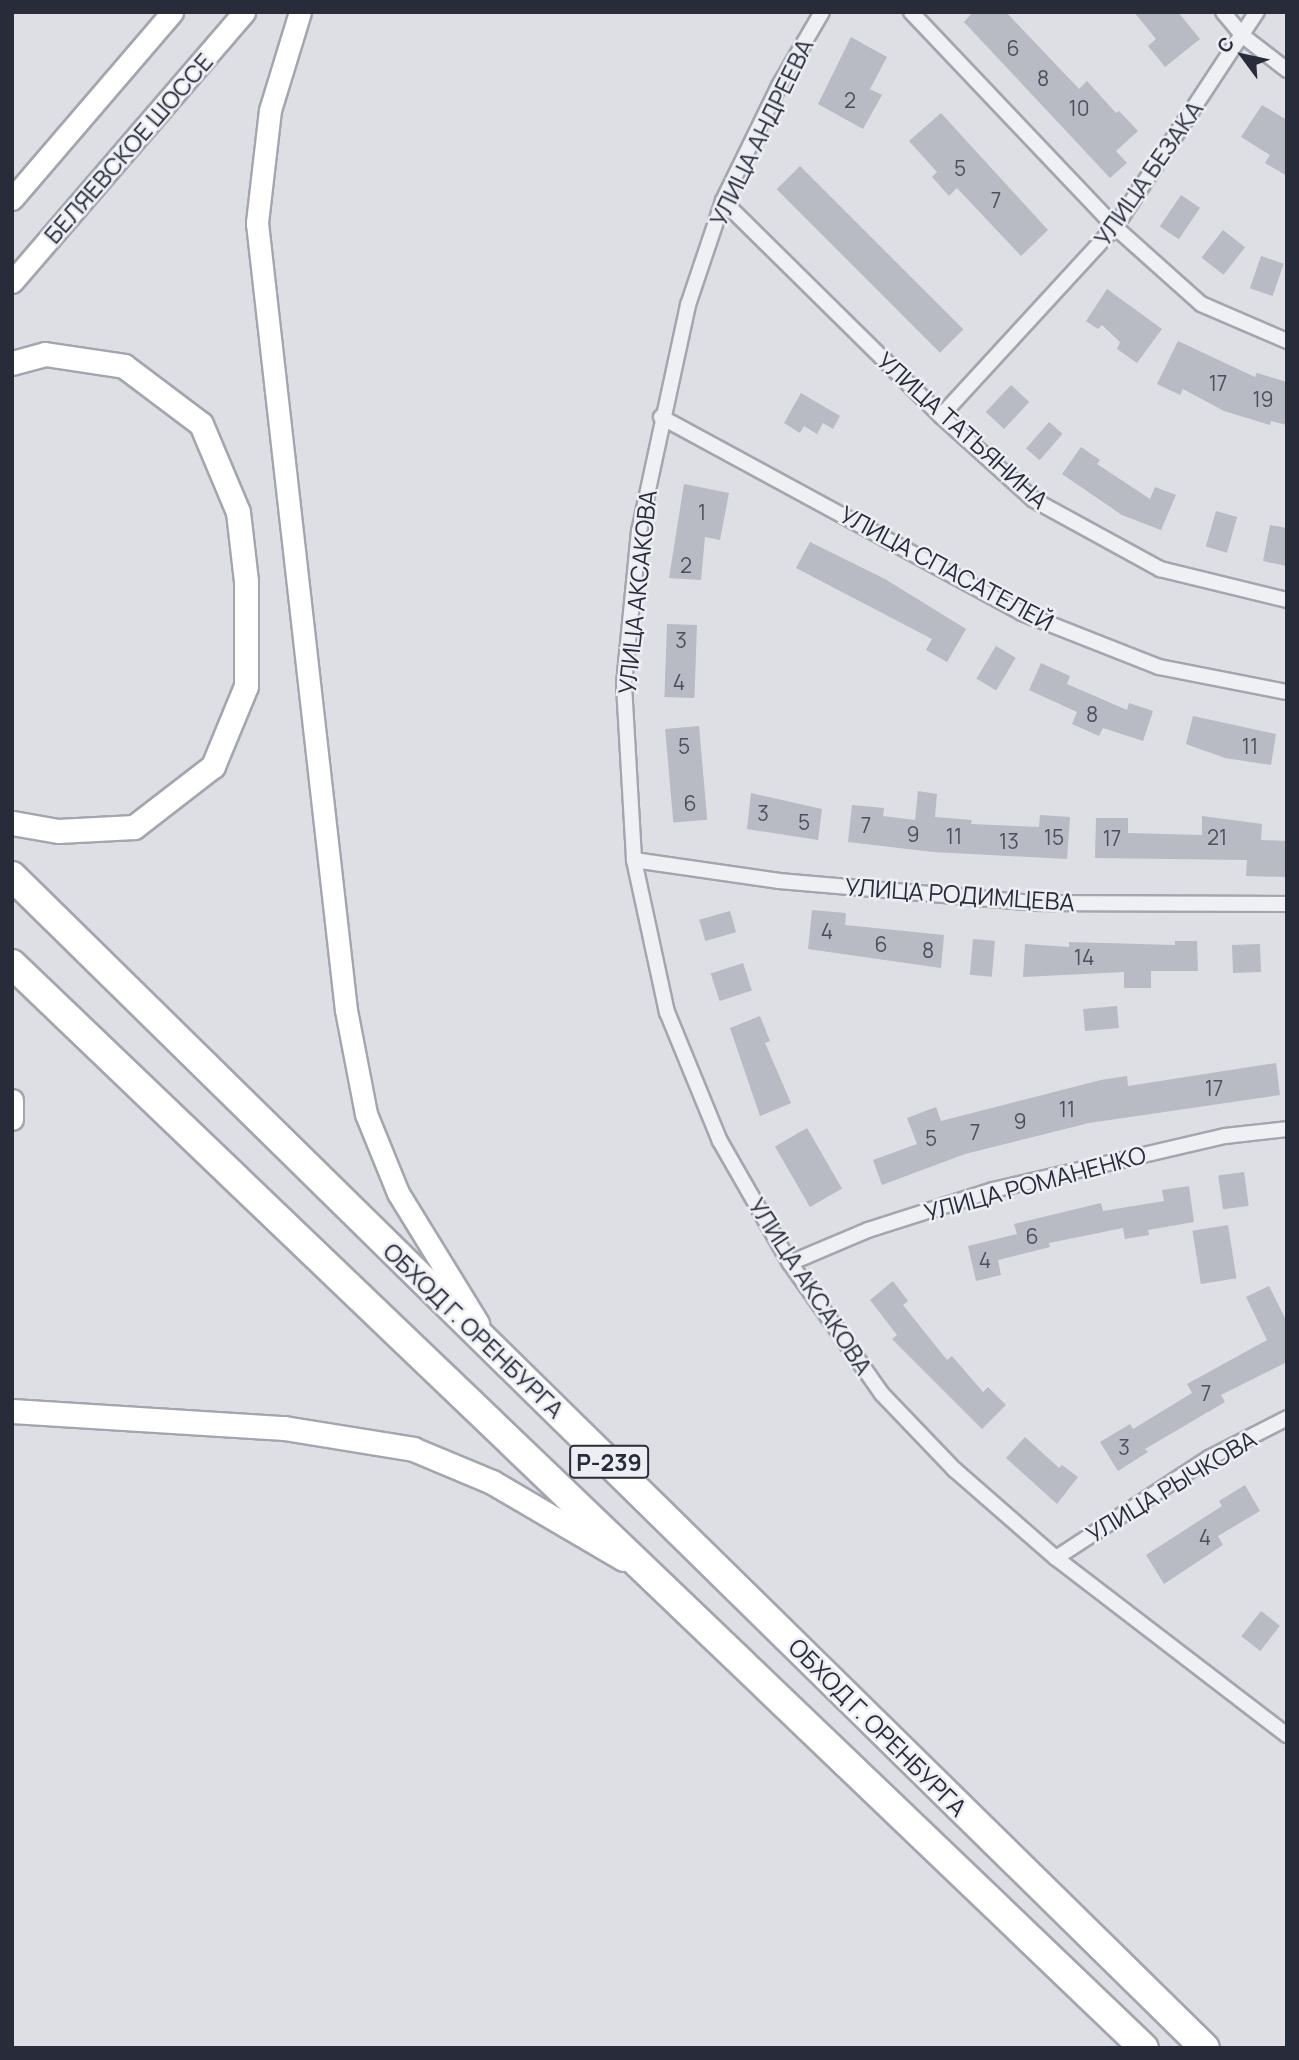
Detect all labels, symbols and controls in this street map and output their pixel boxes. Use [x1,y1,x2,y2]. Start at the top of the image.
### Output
north arrow [1208,21,1278,91]
text: С [1211,32,1240,58]
street label: УЛИЦА АНДРЕЕВА [703,34,819,230]
house number: 6 [1006,35,1020,61]
street label: БЕЛЯЕВСКОЕ ШОССЕ [38,47,218,249]
house number: 8 [1037,65,1049,91]
house number: 2 [844,87,856,113]
house number: 10 [1069,95,1089,121]
street label: УЛИЦА БЕЗАКА [1087,95,1209,251]
house number: 5 [954,155,966,181]
house number: 7 [991,187,1001,213]
street label: УЛИЦА ТАТЬЯНИНА [872,346,1054,514]
house number: 17 [1209,370,1227,396]
house number: 19 [1252,386,1274,412]
street label: УЛИЦА АКСАКОВА [612,489,662,695]
house number: 1 [698,499,706,525]
street label: УЛИЦА СПАСАТЕЛЕЙ [835,500,1059,636]
house number: 2 [680,552,692,578]
house number: 3 [675,627,687,653]
house number: 4 [673,669,685,695]
house number: 8 [1086,701,1098,727]
house number: 5 [678,733,690,759]
house number: 11 [1242,733,1258,759]
house number: 6 [683,790,697,816]
house number: 3 [757,800,769,826]
house number: 5 [798,809,810,835]
house number: 7 [861,812,871,838]
house number: 9 [906,821,920,847]
house number: 11 [946,823,962,849]
house number: 15 [1044,824,1064,850]
house number: 21 [1207,824,1227,850]
house number: 17 [1103,825,1121,851]
house number: 13 [999,828,1019,854]
street label: УЛИЦА РОДИМЦЕВА [844,872,1076,916]
house number: 4 [821,918,833,944]
house number: 6 [874,931,888,957]
house number: 8 [922,937,934,963]
house number: 14 [1074,944,1094,970]
house number: 17 [1205,1075,1223,1101]
house number: 11 [1059,1096,1075,1122]
house number: 9 [1013,1108,1027,1134]
house number: 7 [970,1119,980,1145]
house number: 5 [925,1125,937,1151]
street label: УЛИЦА РОМАНЕНКО [921,1140,1149,1226]
street label: УЛИЦА АКСАКОВА [743,1192,879,1380]
house number: 6 [1025,1223,1039,1249]
street label: ОБХОД Г. ОРЕНБУРГА [378,1236,570,1424]
house number: 4 [979,1247,991,1273]
house number: 7 [1201,1380,1211,1406]
street label: УЛИЦА РЫЧКОВА [1081,1424,1261,1548]
house number: 3 [1118,1434,1130,1460]
road number: Р-239 [569,1442,649,1482]
house number: 4 [1199,1524,1211,1550]
street label: ОБХОД Г. ОРЕНБУРГА [783,1632,973,1822]

